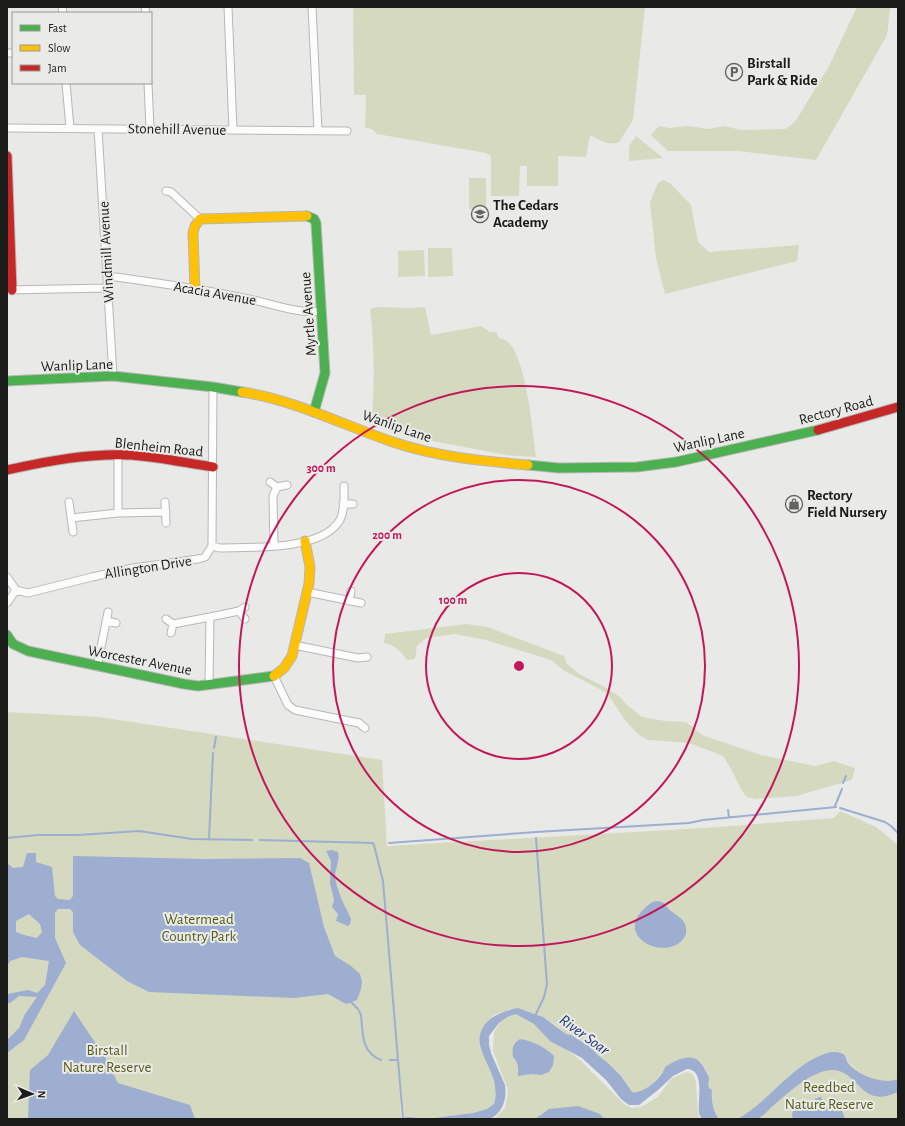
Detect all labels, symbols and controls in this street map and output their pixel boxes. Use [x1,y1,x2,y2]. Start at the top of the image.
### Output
legend [12,12,152,84]
text: Fast [48,22,67,34]
text: Slow [48,42,70,54]
place label: Birstall Park & Ride [747,56,818,88]
text: Jam [48,62,67,74]
parking icon: Birstall Park & Ride [724,62,744,82]
street label: Stonehill Avenue [128,121,226,138]
place label: The Cedars Academy [493,198,559,230]
street label: Windmill Avenue [96,201,117,303]
school or university icon: The Cedars Academy [470,204,490,224]
street label: Myrtle Avenue [298,271,319,357]
street label: Acacia Avenue [173,279,257,308]
street label: Wanlip Lane [41,357,113,374]
street label: Rectory Road [797,393,875,428]
street label: Wanlip Lane [360,408,434,445]
street label: Wanlip Lane [672,426,746,455]
street label: Blenheim Road [114,435,204,460]
text: 300 m [306,462,336,474]
place label: Rectory Field Nursery [807,488,887,520]
shop icon: Rectory Field Nursery [784,494,804,514]
text: 200 m [372,529,402,541]
street label: Allington Drive [103,553,193,582]
text: 100 m [439,594,467,606]
street label: Worcester Avenue [87,643,193,678]
centre of rings [512,659,526,673]
park label: Watermead Country Park [162,912,237,944]
water label: River Soar [556,1011,613,1059]
park label: Birstall Nature Reserve [63,1043,151,1075]
north arrow [12,1074,52,1114]
park label: Reedbed Nature Reserve [785,1080,873,1112]
text: N [36,1090,47,1098]

